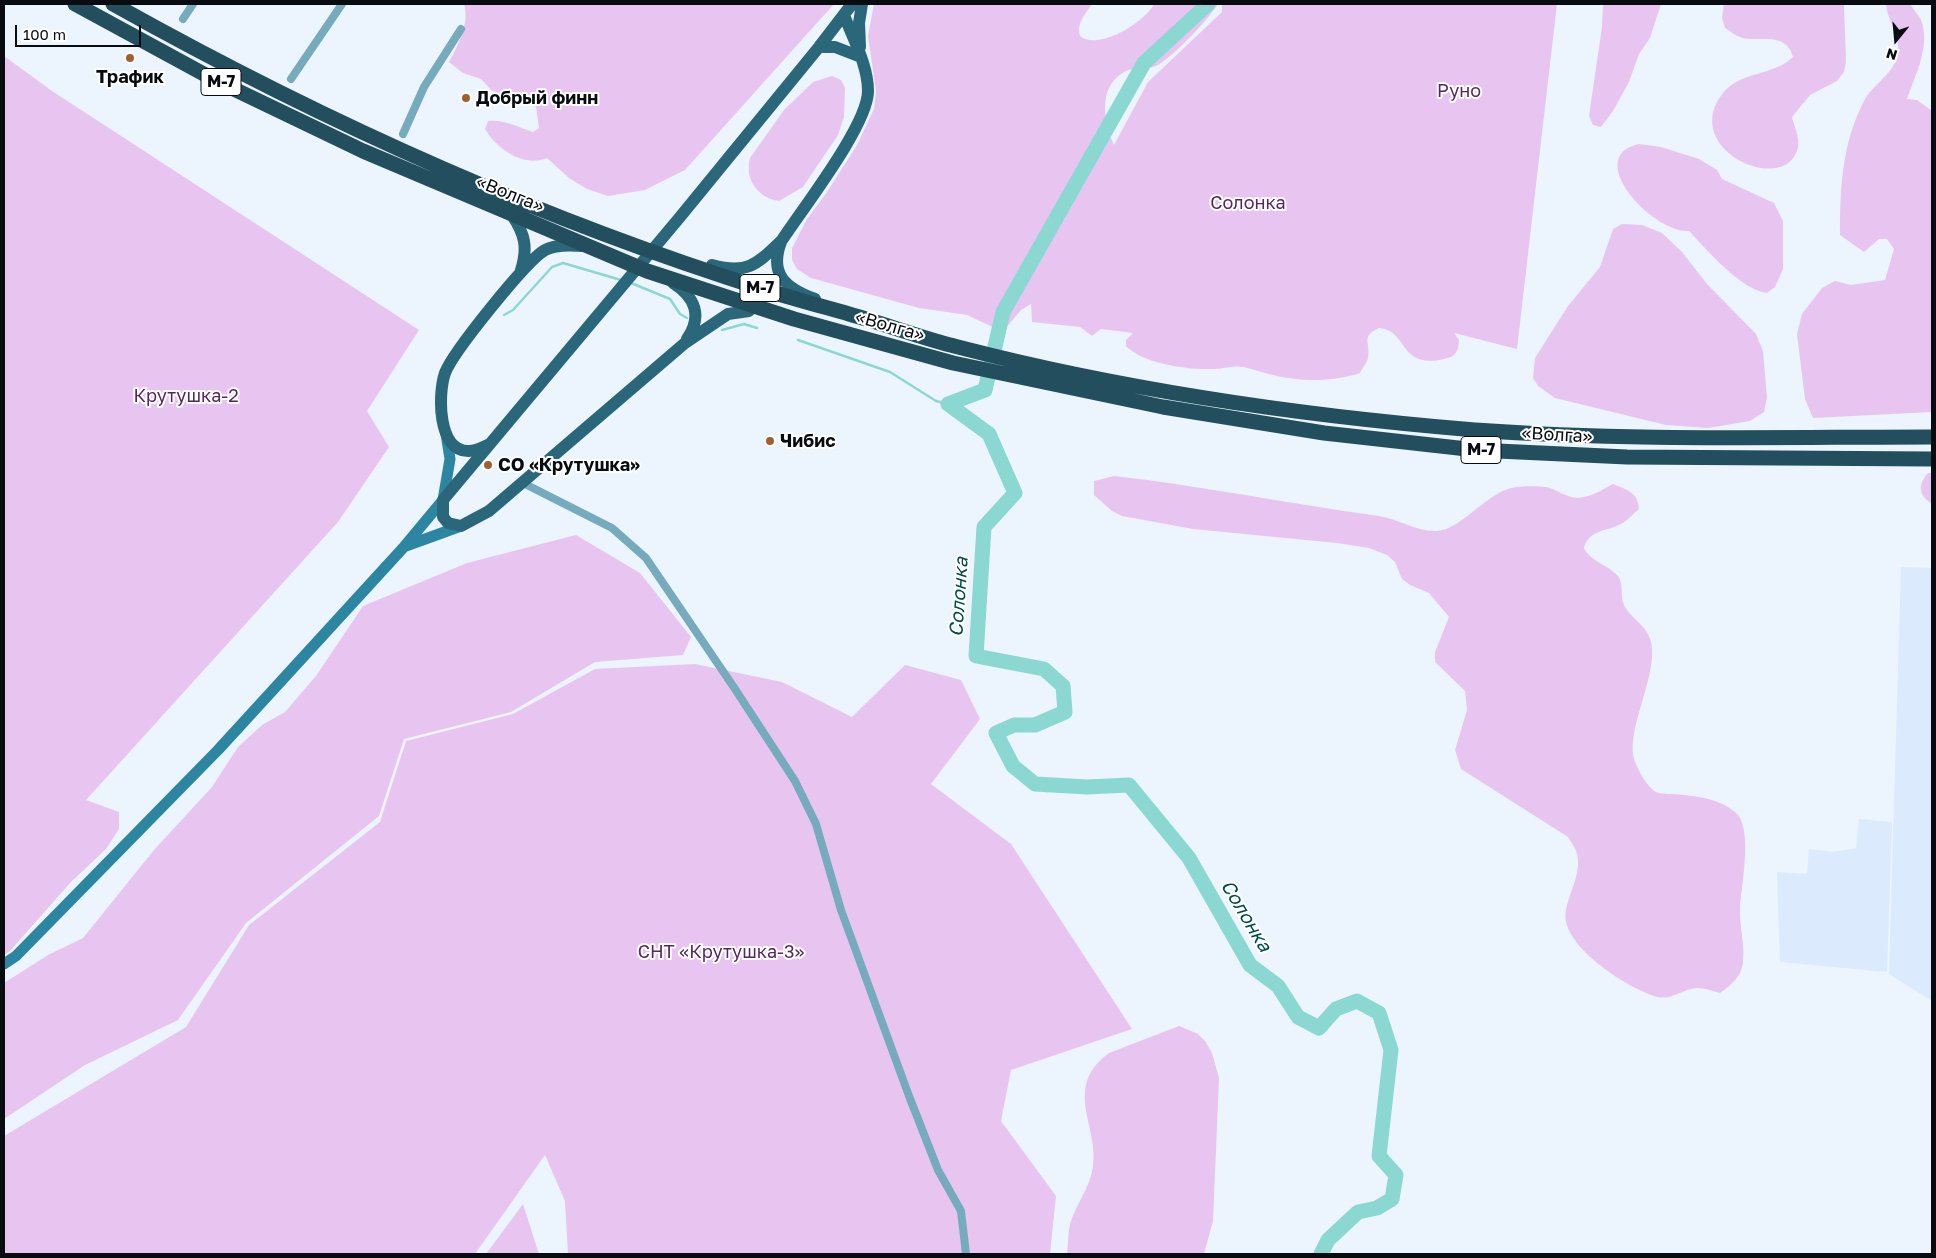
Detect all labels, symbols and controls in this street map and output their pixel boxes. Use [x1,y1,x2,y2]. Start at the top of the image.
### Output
scale bar [18,15,144,47]
north arrow [1871,15,1921,65]
text: 100 m [23,25,66,43]
text: N [1884,45,1899,65]
marker: Трафик [124,52,136,64]
place label: Трафик [96,66,164,88]
road number: М-7 [201,68,241,95]
park label: Руно [1437,80,1481,102]
place label: Добрый финн [476,87,598,109]
marker: Добрый финн [460,92,472,104]
street label: «Волга» [473,171,547,217]
park label: Солонка [1210,192,1286,214]
road number: М-7 [740,274,780,302]
street label: «Волга» [853,306,927,346]
park label: Крутушка-2 [133,385,239,407]
street label: «Волга» [1521,422,1593,448]
place label: Чибис [780,430,836,452]
marker: Чибис [764,435,776,447]
road number: М-7 [1461,436,1501,464]
place label: СО «Крутушка» [498,454,640,476]
marker: СО «Крутушка» [482,459,494,471]
water label: Солонка [945,556,973,638]
water label: Солонка [1216,876,1276,956]
park label: СНТ «Крутушка-3» [638,941,804,963]

